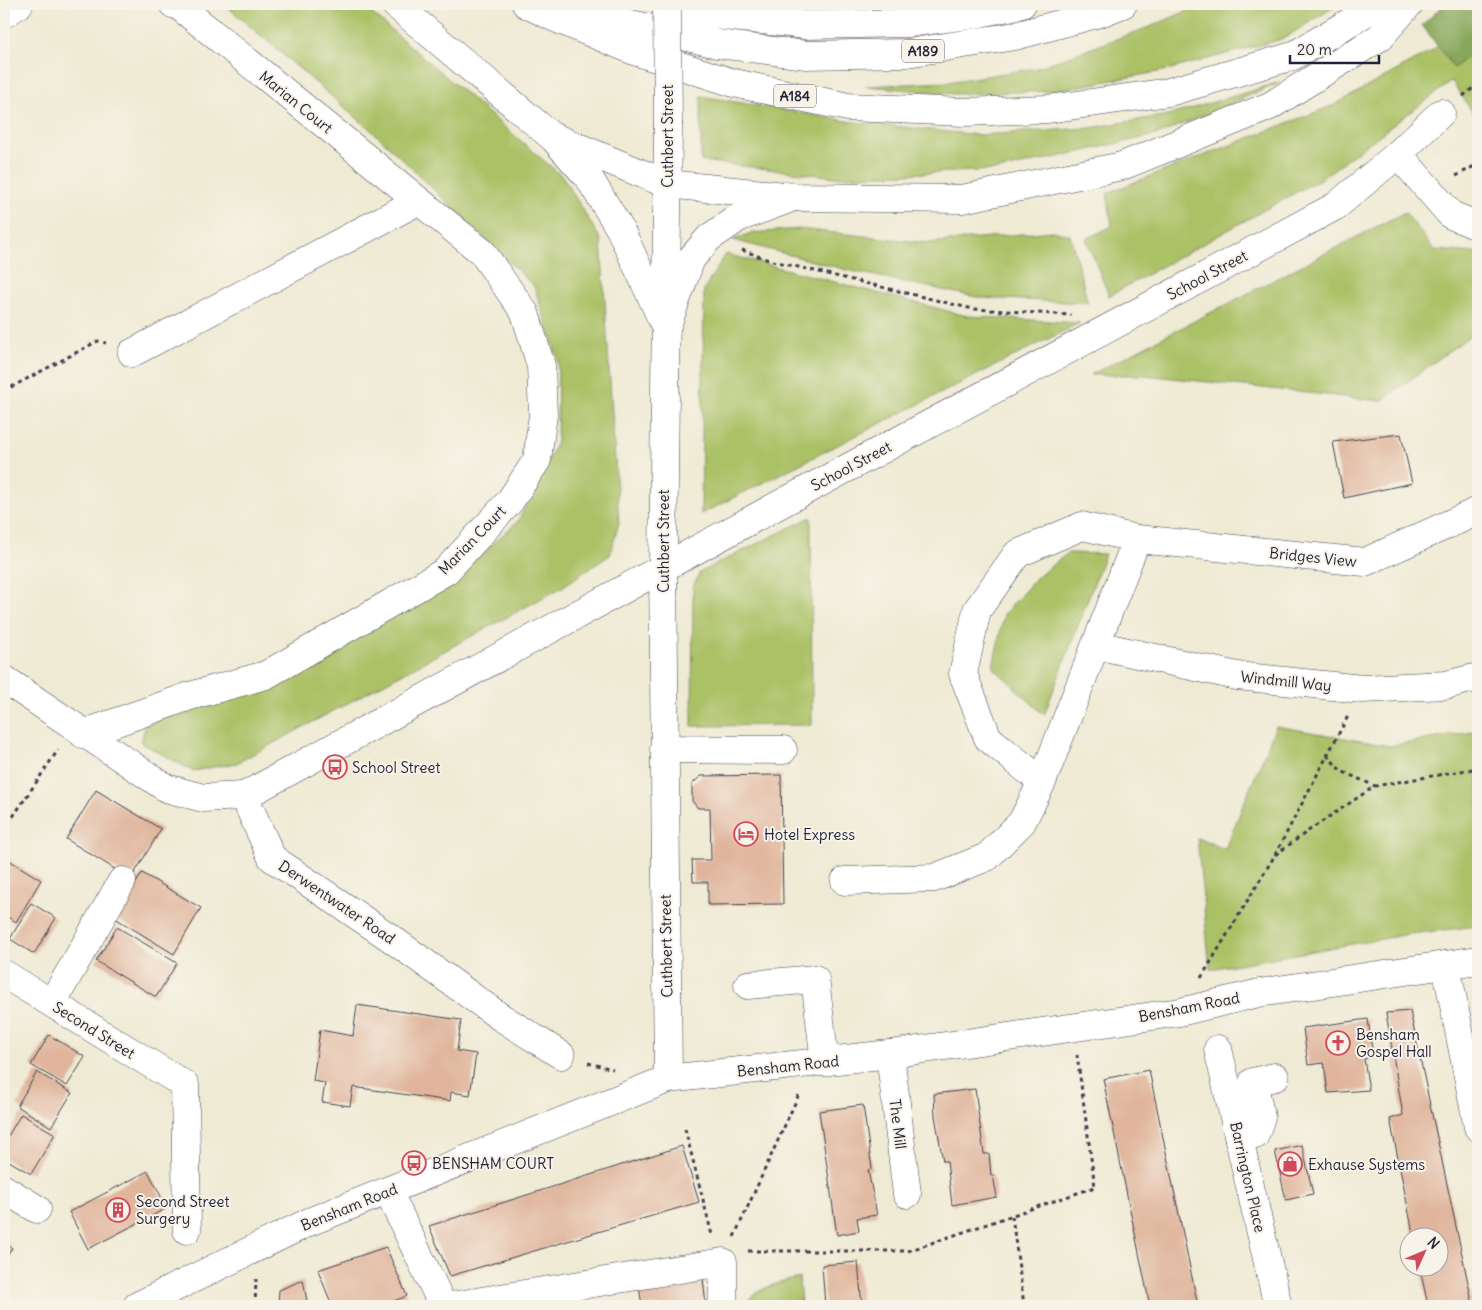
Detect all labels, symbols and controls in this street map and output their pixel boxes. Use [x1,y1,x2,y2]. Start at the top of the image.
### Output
scale bar [1290,32,1378,64]
road number: A189 [902,40,944,62]
text: 20 m [1297,40,1332,59]
street label: Marian Court [255,67,337,137]
street label: Cuthbert Street [658,84,677,188]
road number: A184 [774,84,816,108]
street label: School Street [1163,246,1251,304]
street label: School Street [807,437,895,495]
street label: Cuthbert Street [654,489,673,593]
street label: Marian Court [434,501,510,579]
street label: Bridges View [1268,543,1358,571]
street label: Windmill Way [1240,667,1332,695]
bus stop icon: School Street [322,754,348,780]
place label: School Street [352,758,440,777]
hotel icon: Hotel Express [733,821,759,847]
place label: Hotel Express [764,825,855,844]
street label: Derwentwater Road [275,856,399,948]
street label: Cuthbert Street [656,894,676,998]
street label: Bensham Road [1137,988,1241,1026]
street label: Second Street [49,997,139,1063]
place label: Bensham Gospel Hall [1356,1025,1432,1061]
church icon: Bensham Gospel Hall [1325,1030,1351,1056]
street label: Bensham Road [736,1051,840,1081]
street label: The Mill [886,1098,910,1150]
street label: Barrington Place [1226,1120,1270,1234]
bus stop icon: BENSHAM COURT [401,1150,427,1176]
shop icon: Exhause Systems [1277,1151,1303,1177]
place label: BENSHAM COURT [432,1154,554,1173]
place label: Exhause Systems [1308,1155,1425,1174]
street label: Bensham Road [298,1179,400,1235]
place label: Second Street Surgery [136,1192,229,1228]
building icon: Second Street Surgery [105,1197,131,1223]
north arrow [1400,1228,1450,1278]
text: N [1424,1233,1443,1253]

